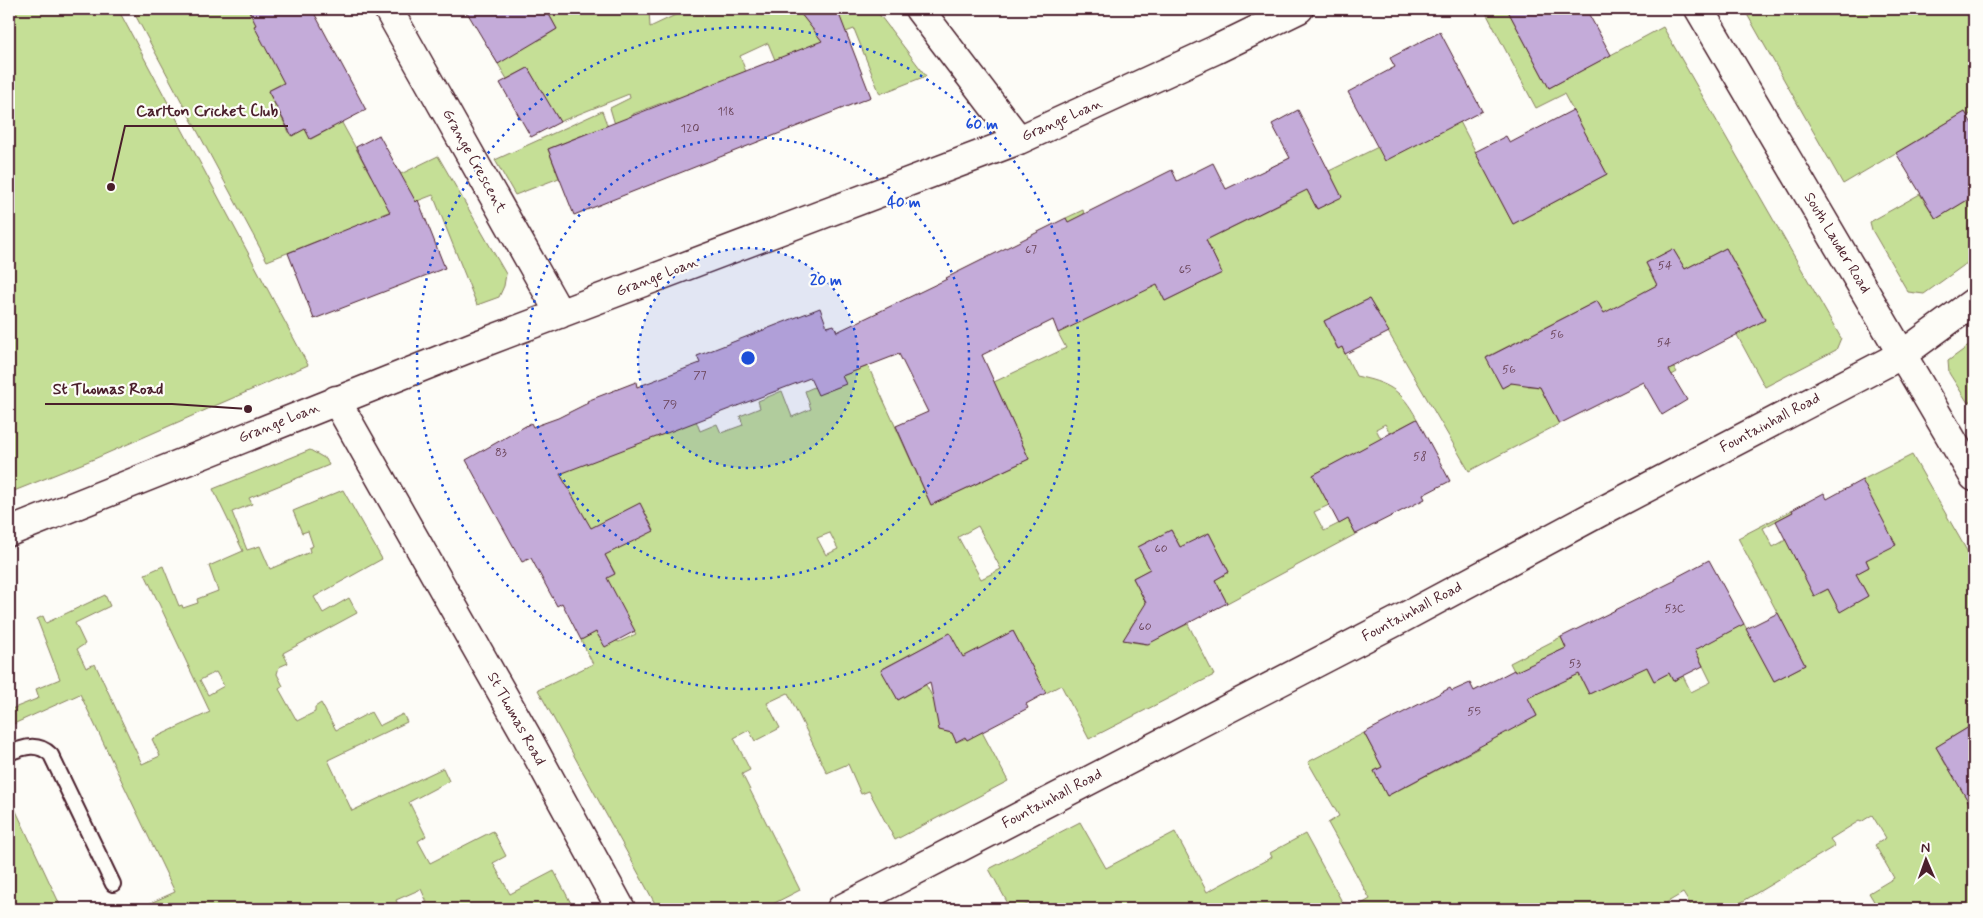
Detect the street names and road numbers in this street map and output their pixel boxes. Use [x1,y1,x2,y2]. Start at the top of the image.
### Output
street label: Grange Loan [1019,93,1106,147]
street label: Grange Crescent [437,106,511,217]
street label: South Lauder Road [1799,189,1875,297]
street label: Grange Loan [613,252,701,302]
street label: Fountainhall Road [1716,388,1824,458]
street label: Grange Loan [235,398,323,448]
street label: Fountainhall Road [1358,577,1466,647]
street label: St Thomas Road [482,669,550,769]
street label: Fountainhall Road [998,764,1106,834]

